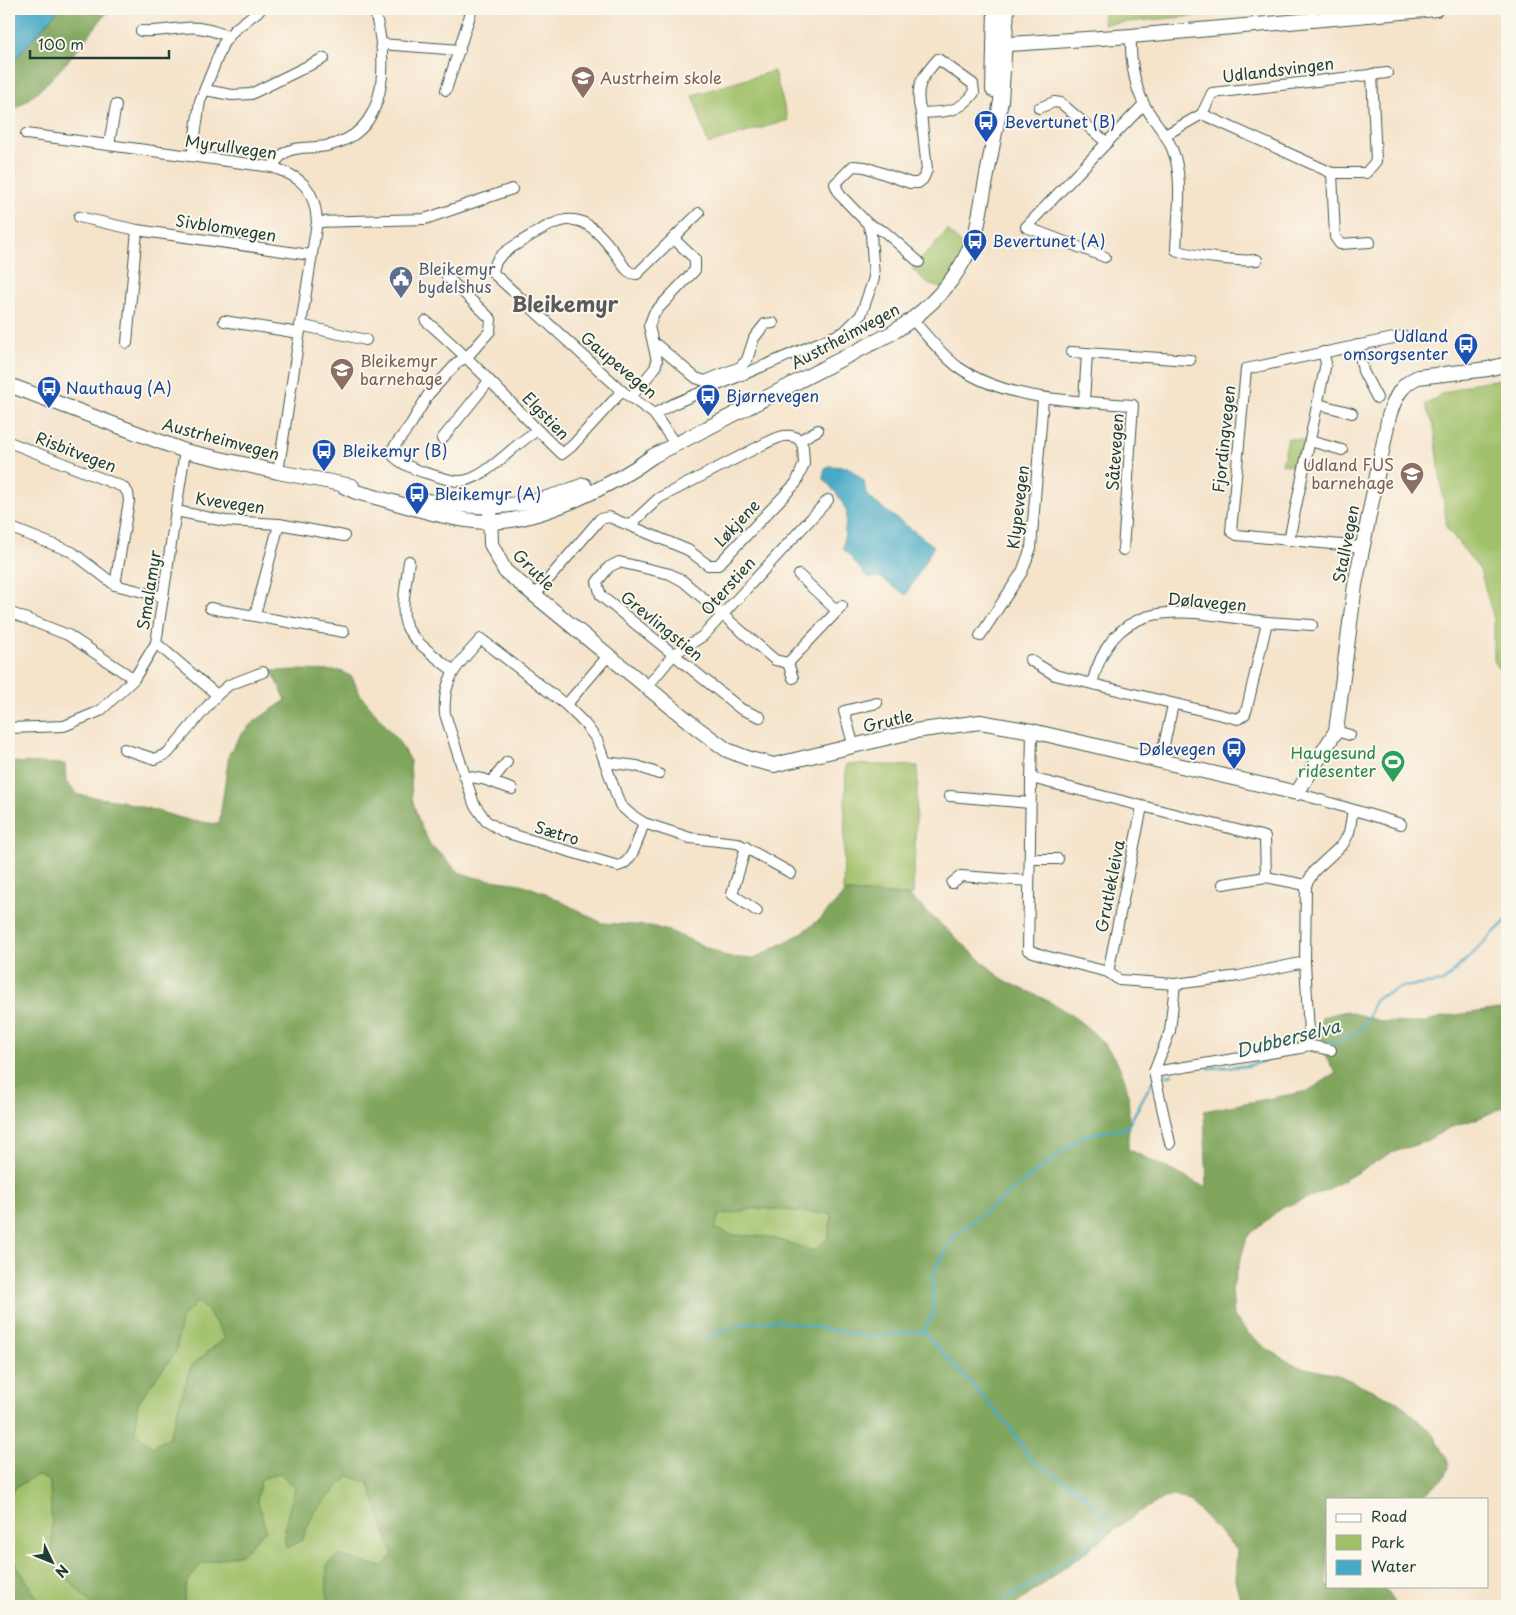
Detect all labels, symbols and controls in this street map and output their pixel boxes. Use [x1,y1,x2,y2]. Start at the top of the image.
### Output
scale bar [30,28,169,60]
text: 100 m [38,32,84,55]
street label: Udlandsvingen [1221,50,1335,88]
school or university icon: Austrheim skole [570,65,596,99]
place label: Austrheim skole [600,65,722,89]
bus stop icon: Bevertunet (B) [973,109,999,143]
place label: Bevertunet (B) [1004,109,1116,133]
street label: Myrullvegen [184,128,279,164]
street label: Sivblomvegen [174,207,278,247]
bus stop icon: Bevertunet (A) [962,228,988,262]
place label: Bevertunet (A) [992,228,1105,252]
place label: Bleikemyr bydelshus [418,256,496,298]
public building icon: Bleikemyr bydelshus [388,265,414,299]
district label: Bleikemyr [512,287,619,319]
street label: Austrheimvegen [786,296,903,374]
place label: Udland omsorgsenter [1343,323,1449,365]
street label: Gaupevegen [576,325,663,403]
bus stop icon: Udland omsorgsenter [1453,332,1479,366]
place label: Bleikemyr barnehage [360,348,443,390]
school or university icon: Bleikemyr barnehage [329,357,355,391]
bus stop icon: Nauthaug (A) [36,375,62,409]
place label: Nauthaug (A) [66,375,172,399]
bus stop icon: Bjørnevegen [695,383,721,417]
place label: Bjørnevegen [726,383,819,407]
street label: Fjordingvegen [1205,384,1241,494]
street label: Elgstien [518,386,576,445]
street label: Austrheimvegen [160,411,283,465]
street label: Såtevegen [1099,412,1129,492]
street label: Risbitvegen [32,425,120,477]
bus stop icon: Bleikemyr (B) [311,438,337,472]
place label: Bleikemyr (B) [342,438,448,462]
place label: Udland FUS barnehage [1303,452,1394,494]
school or university icon: Udland FUS barnehage [1399,461,1425,495]
street label: Klypevegen [1000,464,1034,550]
bus stop icon: Bleikemyr (A) [404,481,430,515]
place label: Bleikemyr (A) [434,481,541,505]
street label: Kvevegen [194,485,267,519]
street label: Løkjene [708,493,765,552]
street label: Stallvegen [1326,503,1364,585]
street label: Grutle [508,543,561,596]
street label: Smalamyr [130,548,166,632]
street label: Oterstien [694,551,760,620]
street label: Grevlingstien [616,584,709,666]
street label: Dølavegen [1167,586,1248,616]
street label: Grutle [860,703,915,737]
place label: Dølevegen [1138,736,1216,760]
bus stop icon: Dølevegen [1221,736,1247,770]
place label: Haugesund ridesenter [1290,740,1377,782]
sports icon: Haugesund ridesenter [1380,749,1406,783]
street label: Sætro [532,814,583,850]
street label: Grutlekleiva [1088,837,1130,934]
water label: Dubberselva [1232,1011,1344,1064]
legend [1326,1498,1488,1588]
text: Road [1371,1504,1407,1527]
text: Park [1371,1530,1405,1553]
north arrow [28,1538,78,1588]
text: Water [1371,1554,1416,1577]
text: N [50,1560,73,1582]

